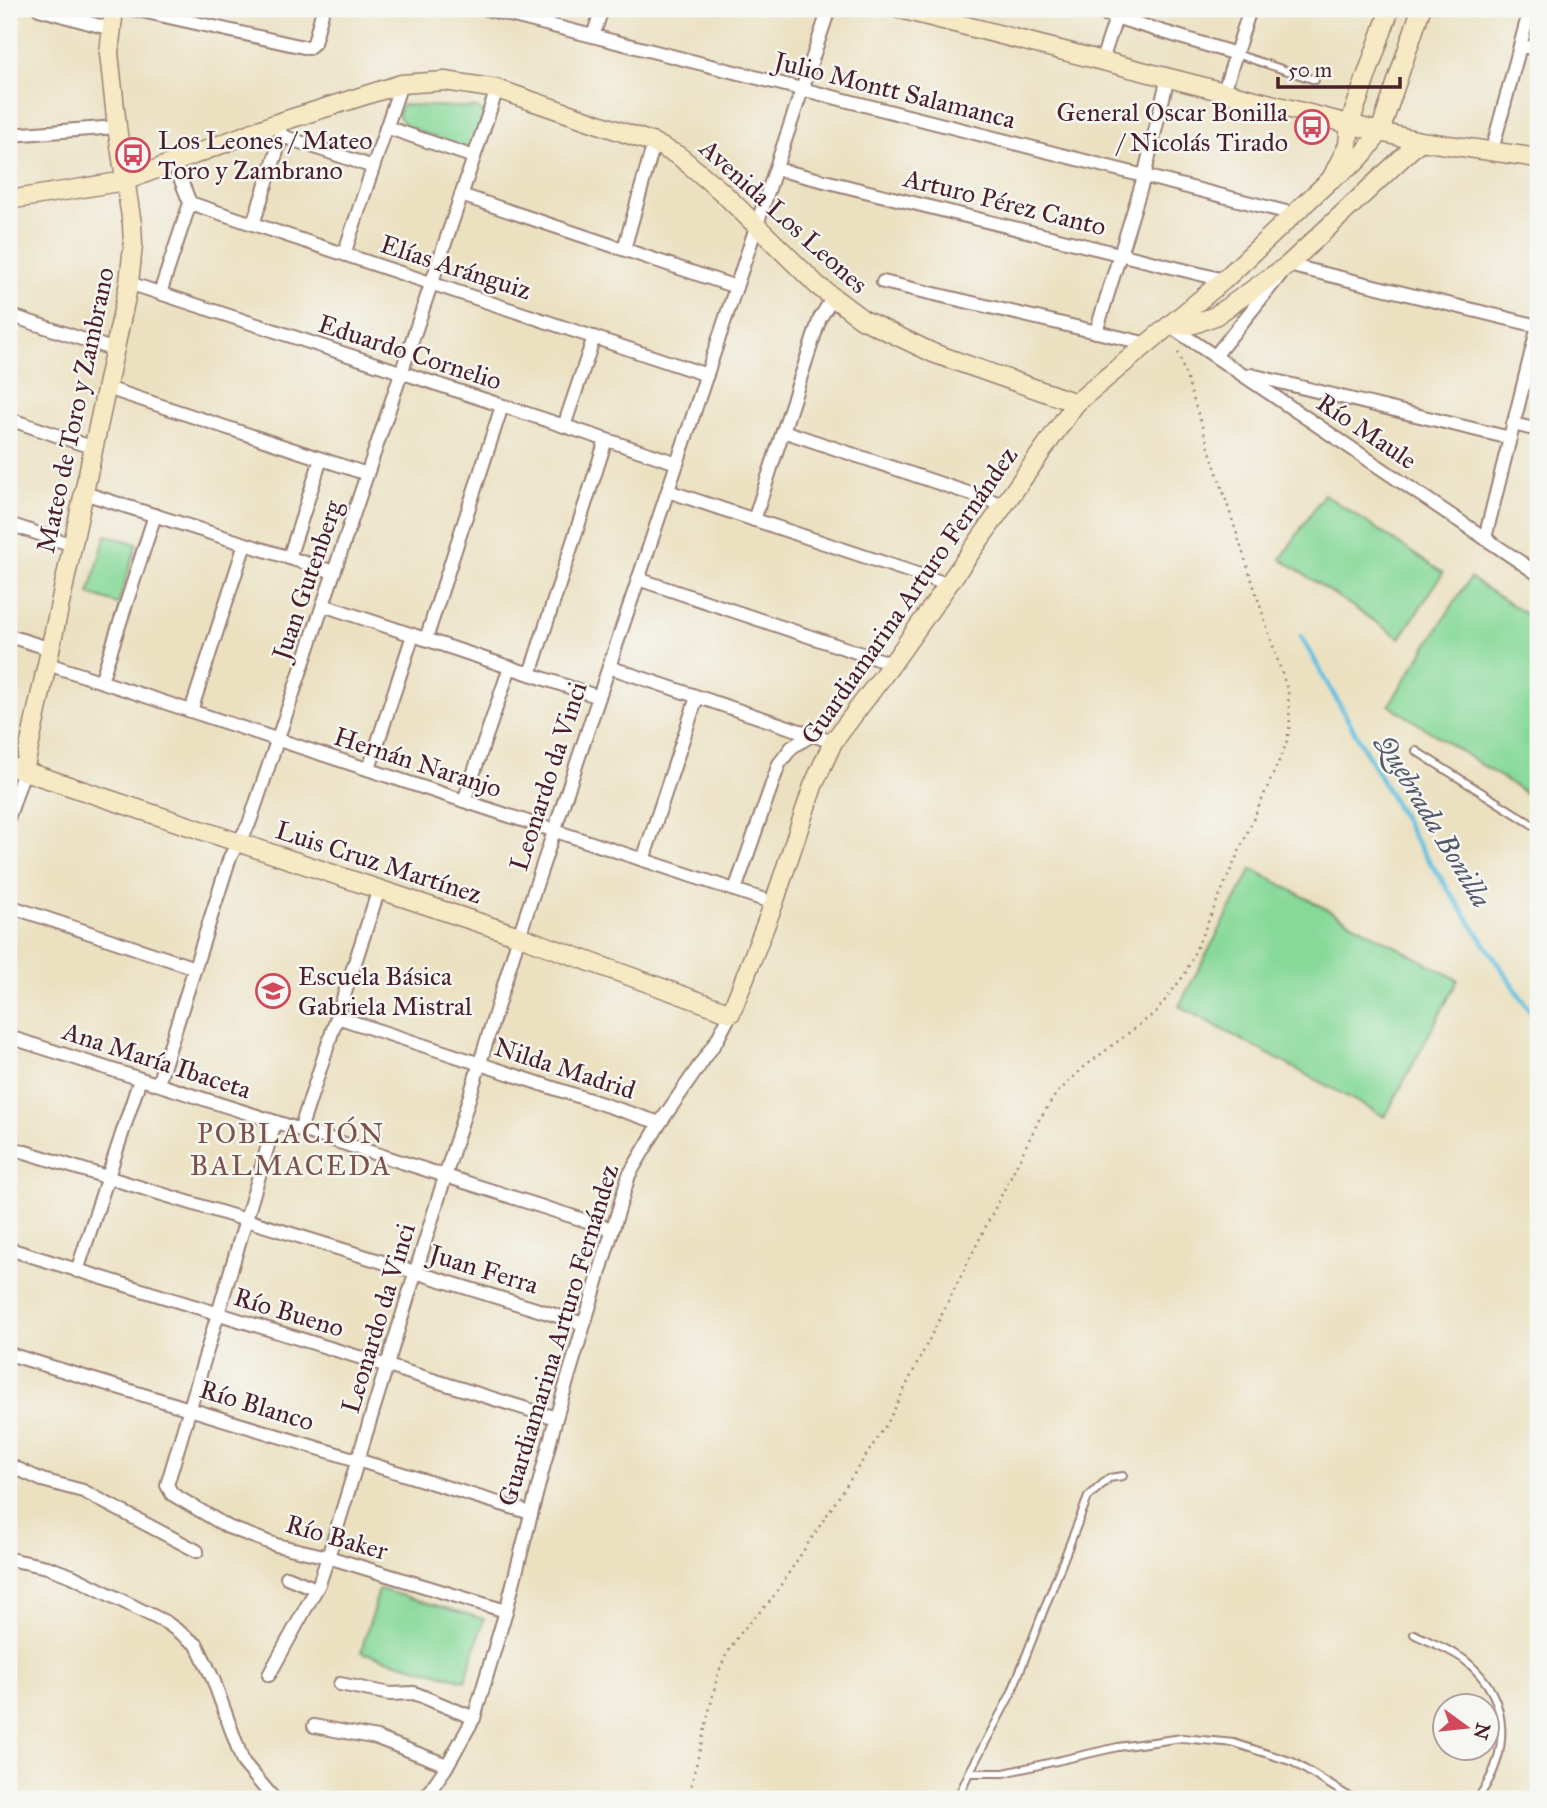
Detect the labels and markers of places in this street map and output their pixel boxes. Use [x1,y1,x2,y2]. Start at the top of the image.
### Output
place label: General Oscar Bonilla / Nicolás Tirado [1057,96,1288,158]
bus stop icon: General Oscar Bonilla / Nicolás Tirado [1293,108,1331,146]
place label: Los Leones / Mateo Toro y Zambrano [158,124,373,186]
bus stop icon: Los Leones / Mateo Toro y Zambrano [114,136,152,174]
place label: Escuela Básica Gabriela Mistral [298,960,472,1022]
school or university icon: Escuela Básica Gabriela Mistral [254,972,292,1010]

